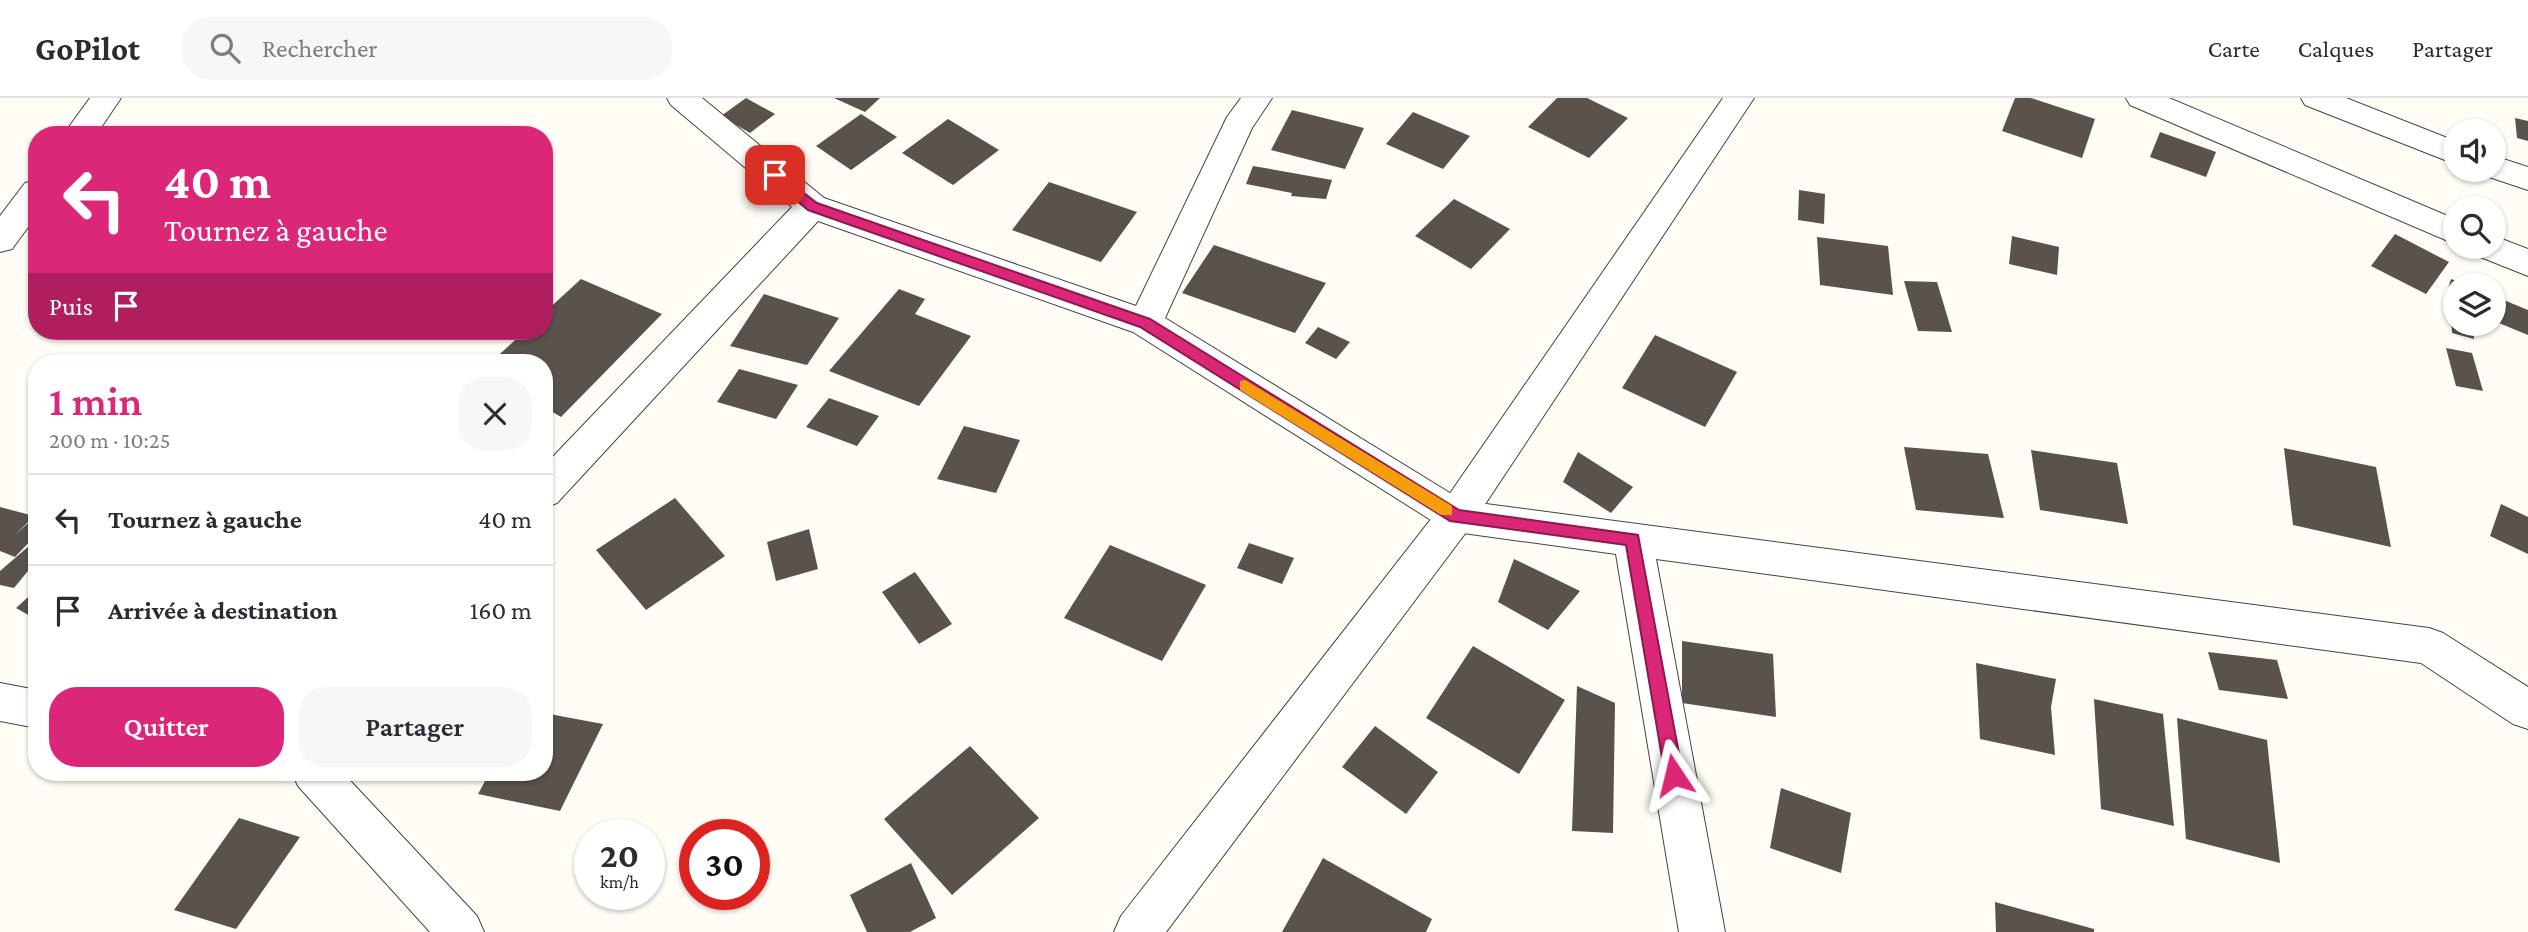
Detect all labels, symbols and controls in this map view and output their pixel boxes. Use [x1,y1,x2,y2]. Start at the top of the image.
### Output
search box [182,17,672,80]
icon: search [206,29,244,67]
text: GoPilot [35,30,140,67]
text: Rechercher [262,34,378,63]
text: Carte [2208,35,2260,62]
text: Calques [2298,35,2374,62]
text: Partager [2412,35,2493,62]
map controls [2443,119,2506,336]
button: sound [2443,119,2506,182]
pin [745,145,805,205]
icon: left [49,154,140,245]
text: 40 m [164,154,271,209]
icon: arrive [756,156,794,194]
button: search [2443,196,2506,259]
text: Tournez à gauche [164,212,387,248]
button: layers [2443,273,2506,336]
icon: arrive [107,287,145,325]
text: Puis [49,292,93,321]
text: 1 min [49,377,142,424]
button: close [458,377,532,451]
text: 200 m · 10:25 [49,427,171,453]
icon: left [49,501,87,539]
text: Tournez à gauche [108,505,302,534]
text: 40 m [478,505,532,534]
icon: arrive [49,592,87,630]
text: Arrivée à destination [108,596,338,625]
text: 160 m [470,596,532,625]
button: Quitter [49,687,284,767]
button: Partager [298,687,532,767]
position arrow [1637,738,1711,812]
speed limit sign: 30 [679,819,770,910]
text: 20 [600,836,639,875]
text: km/h [600,872,639,892]

